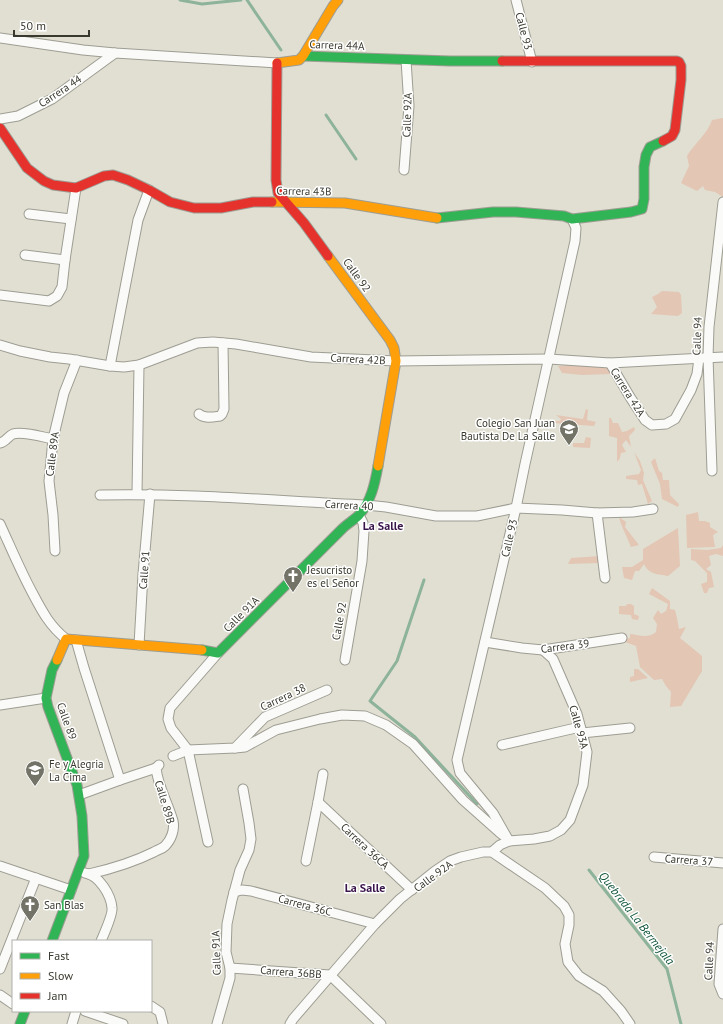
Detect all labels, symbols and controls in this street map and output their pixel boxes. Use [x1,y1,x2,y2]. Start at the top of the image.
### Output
street label: Calle 93 [512,11,536,51]
scale bar [14,12,89,38]
text: 50 m [20,18,46,33]
street label: Carrera 44A [309,37,365,53]
street label: Carrera 44 [36,72,84,110]
street label: Calle 92A [399,92,415,138]
street label: Carrera 43B [276,184,332,198]
street label: Calle 92 [340,255,374,295]
street label: Calle 94 [689,317,705,355]
street label: Carrera 42B [330,351,386,367]
street label: Carrera 42A [607,365,649,420]
place label: Colegio San Juan Bautista De La Salle [461,416,555,443]
school or university icon: Colegio San Juan Bautista De La Salle [558,418,580,446]
street label: Calle 89A [42,430,62,477]
street label: Carrera 40 [324,497,374,513]
district label: La Salle [363,518,403,533]
street label: Calle 93 [498,518,520,558]
street label: Calle 91 [136,550,152,590]
place label: Jesucristo es el Señor [306,563,359,590]
church icon: Jesucristo es el Señor [282,565,304,593]
street label: Calle 91A [220,593,262,635]
street label: Calle 92 [329,601,349,641]
street label: Carrera 39 [540,636,590,656]
street label: Carrera 38 [258,680,308,714]
street label: Calle 89 [54,701,80,741]
street label: Calle 93A [566,703,592,751]
place label: Fe y Alegria La Cima [49,757,104,784]
school or university icon: Fe y Alegria La Cima [24,759,46,787]
street label: Calle 89B [152,778,178,826]
street label: Carrera 36CA [338,820,393,872]
street label: Carrera 37 [664,851,714,869]
street label: Calle 92A [411,857,456,895]
water label: Quebrada La Bermejala [596,868,678,968]
district label: La Salle [345,880,385,895]
street label: Carrera 36C [277,891,333,919]
church icon: San Blas [19,894,41,922]
place label: San Blas [44,898,84,912]
street label: Calle 91A [208,930,224,976]
legend [12,940,152,1012]
street label: Calle 94 [701,941,717,981]
text: Fast [48,948,69,963]
street label: Carrera 36BB [260,963,322,981]
text: Slow [48,968,73,983]
text: Jam [47,988,67,1003]

